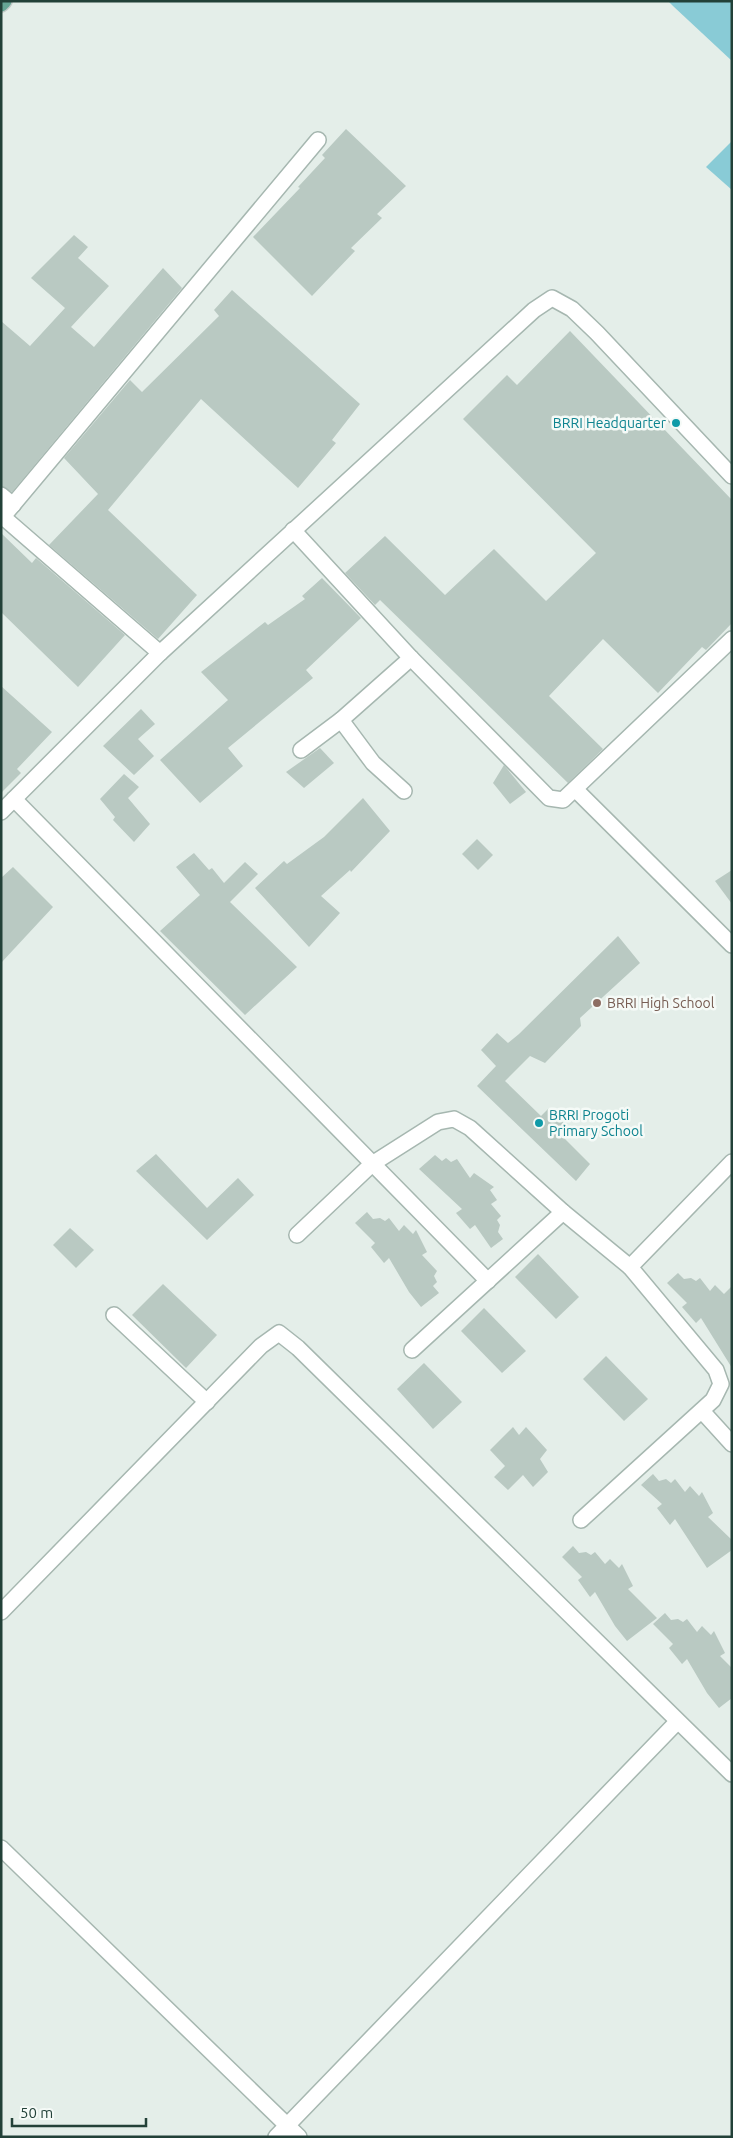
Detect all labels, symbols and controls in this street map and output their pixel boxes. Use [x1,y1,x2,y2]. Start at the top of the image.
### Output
place label: BRRI Headquarter [553,415,667,431]
marker: BRRI Headquarter [670,417,682,429]
place label: BRRI High School [607,995,715,1011]
marker: BRRI High School [591,997,603,1009]
place label: BRRI Progoti Primary School [549,1107,643,1139]
marker: BRRI Progoti Primary School [533,1117,545,1129]
scale bar [12,2096,146,2128]
text: 50 m [20,2104,53,2121]

